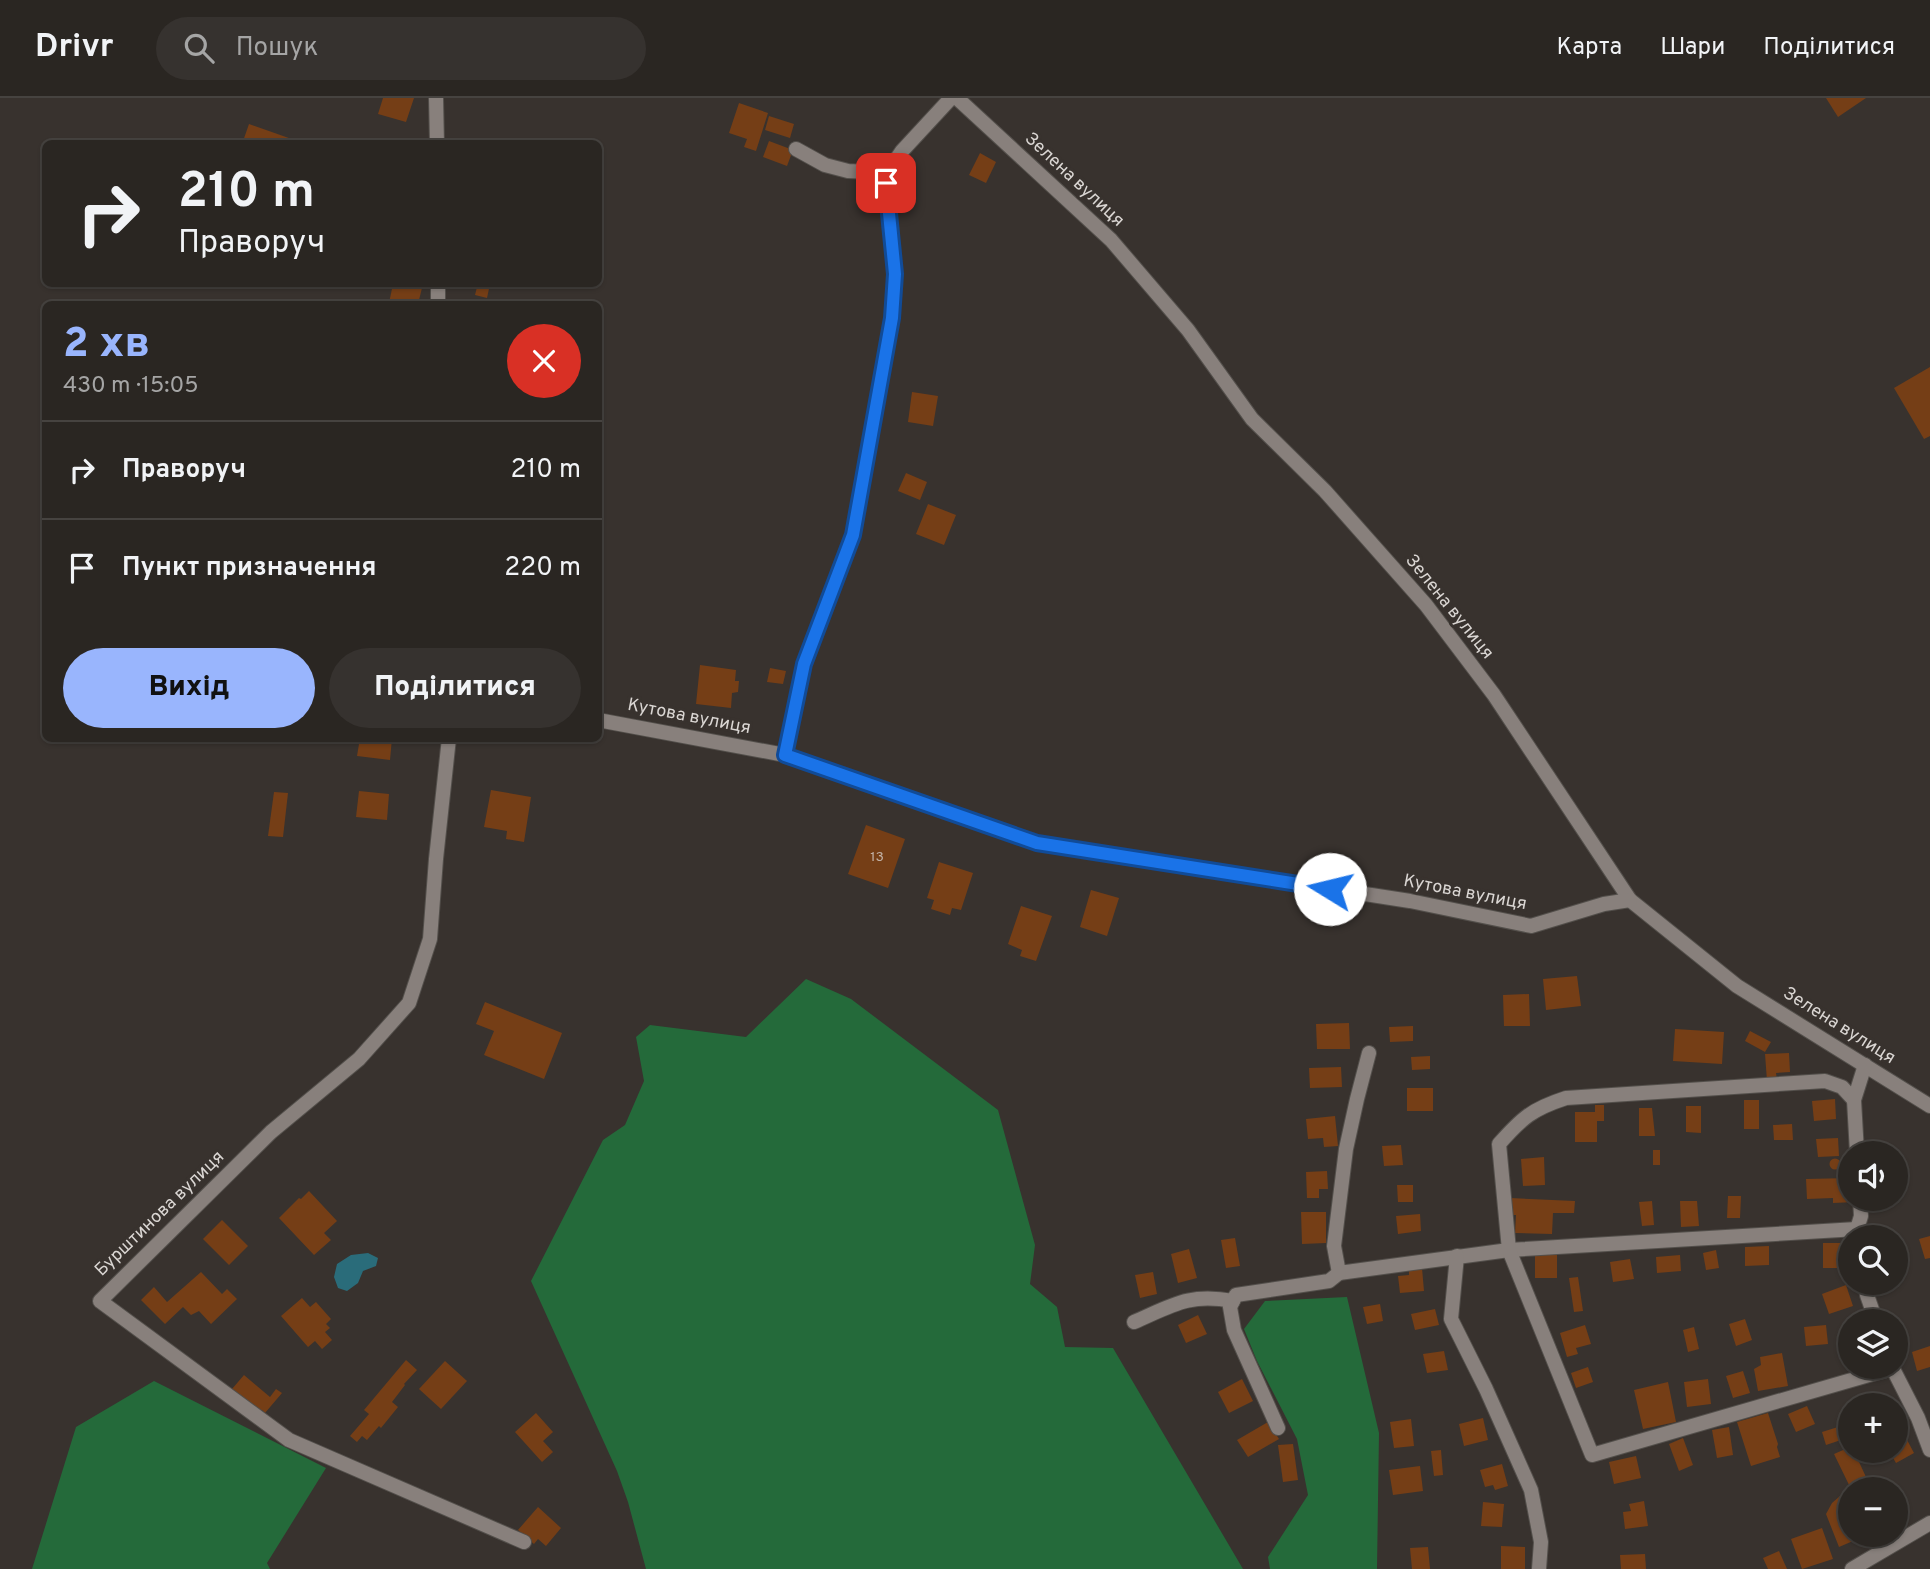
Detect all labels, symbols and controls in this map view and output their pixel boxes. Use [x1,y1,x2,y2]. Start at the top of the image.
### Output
search box [156,17,646,80]
text: Drivr [35,27,114,69]
icon: search [180,29,218,67]
text: Пошук [236,32,318,65]
text: Карта [1557,33,1622,63]
text: Шари [1660,33,1725,63]
text: Поділитися [1763,33,1895,63]
street label: Зелена вулиця [1019,128,1129,232]
pin [856,153,916,213]
text: 210 m [178,163,315,225]
icon: arrive [867,164,905,202]
icon: right [63,168,154,259]
text: Праворуч [178,224,325,264]
text: 2 хв [63,319,150,372]
button: close [507,324,581,398]
text: 430 m · 15:05 [63,372,198,401]
icon: right [63,451,101,489]
text: Праворуч [122,454,246,487]
text: 210 m [511,454,581,487]
icon: arrive [63,549,101,587]
street label: Зелена вулиця [1400,550,1498,664]
text: Пункт призначення [122,552,376,585]
text: 220 m [504,552,581,585]
button: Вихід [63,648,315,728]
button: Поділитися [329,648,581,728]
street label: Кутова вулиця [625,694,753,740]
house number: 13 [870,849,884,866]
position arrow [1293,852,1367,926]
street label: Кутова вулиця [1401,870,1529,916]
street label: Зелена вулиця [1778,982,1900,1070]
map controls [1838,1141,1908,1547]
button: sound [1838,1141,1908,1211]
street label: Бурштинова вулиця [90,1146,230,1282]
button: search [1838,1225,1908,1295]
button: layers [1838,1309,1908,1379]
button: + [1838,1393,1908,1463]
button: − [1838,1477,1908,1547]

